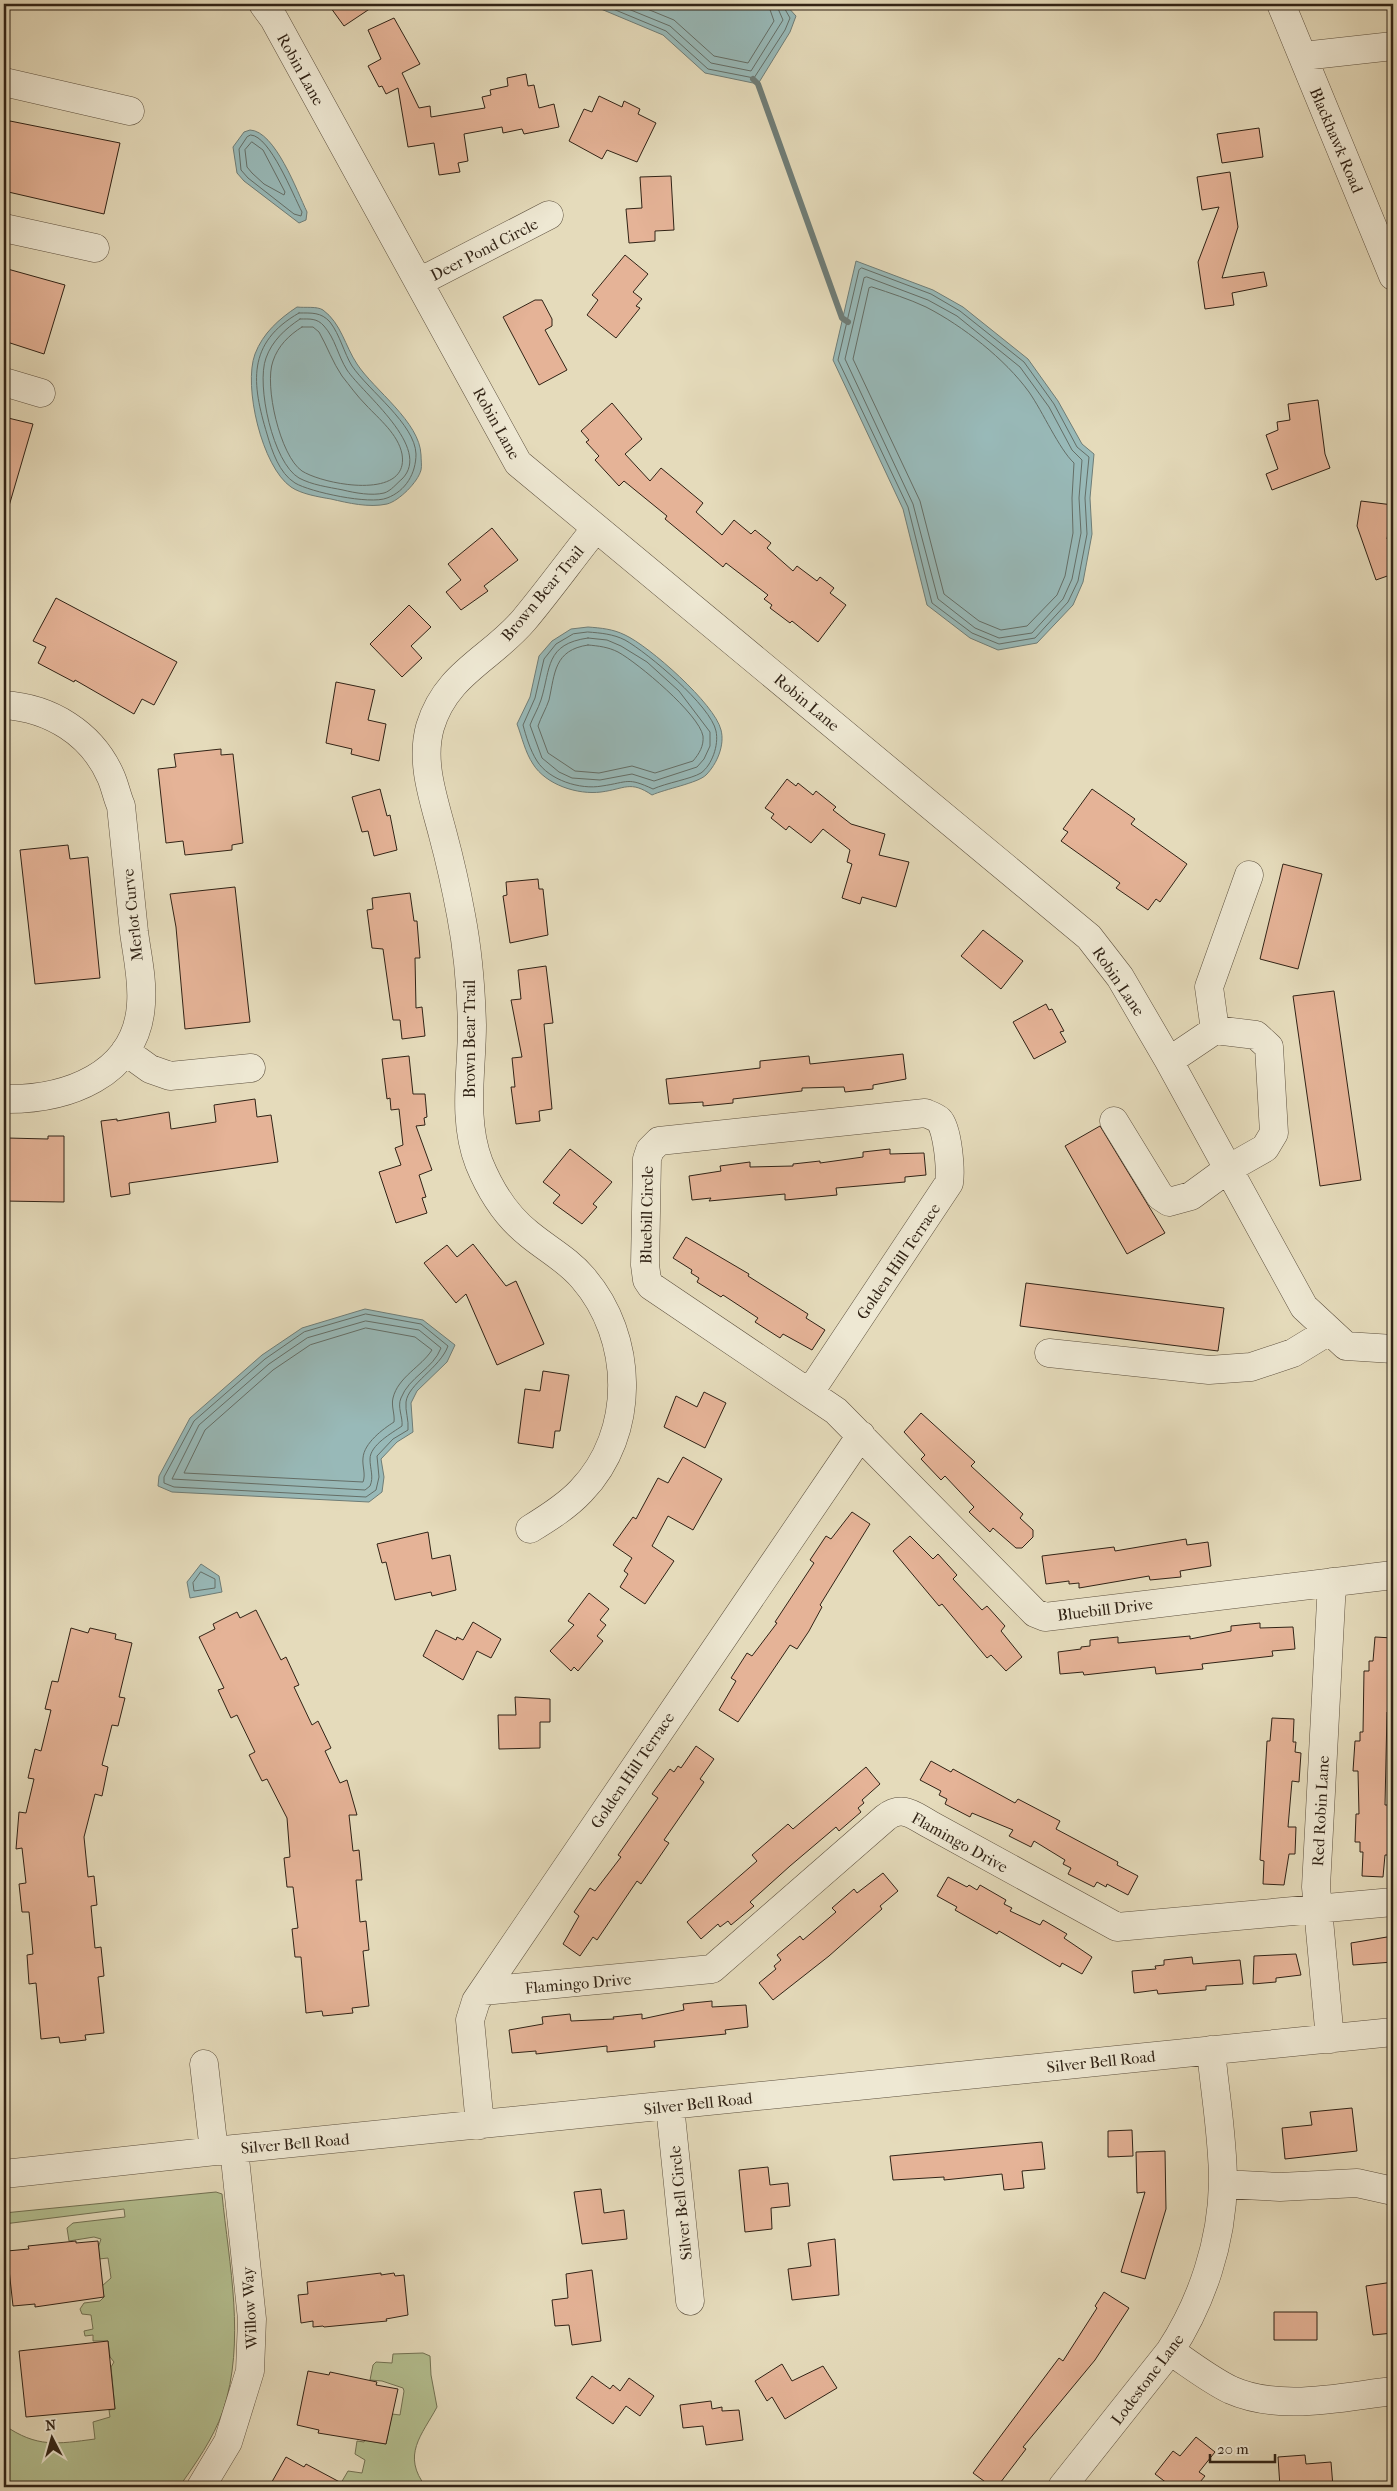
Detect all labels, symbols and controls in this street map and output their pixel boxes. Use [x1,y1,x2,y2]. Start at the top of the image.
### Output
street label: Robin Lane [273,30,328,109]
street label: Blackhawk Road [1306,85,1367,196]
street label: Deer Pond Circle [427,214,541,285]
street label: Robin Lane [469,384,524,463]
street label: Brown Bear Trail [497,541,588,645]
street label: Robin Lane [770,670,843,735]
street label: Merlot Curve [118,868,147,962]
street label: Robin Lane [1089,943,1149,1020]
street label: Brown Bear Trail [460,979,479,1098]
street label: Bluebill Circle [636,1166,657,1264]
street label: Golden Hill Terrace [853,1200,944,1323]
street label: Bluebill Drive [1056,1594,1154,1625]
street label: Golden Hill Terrace [587,1709,678,1832]
street label: Red Robin Lane [1308,1755,1333,1867]
street label: Flamingo Drive [908,1808,1011,1877]
street label: Flamingo Drive [524,1969,632,1998]
street label: Silver Bell Road [1046,2046,1157,2077]
street label: Silver Bell Road [643,2088,754,2119]
street label: Silver Bell Road [240,2129,351,2158]
street label: Silver Bell Circle [665,2145,696,2261]
street label: Willow Way [238,2266,261,2351]
street label: Lodestone Lane [1107,2330,1188,2428]
north arrow [28,2414,78,2464]
text: N [45,2417,57,2435]
scale bar [1210,2431,1274,2463]
text: 20 m [1217,2440,1249,2458]

